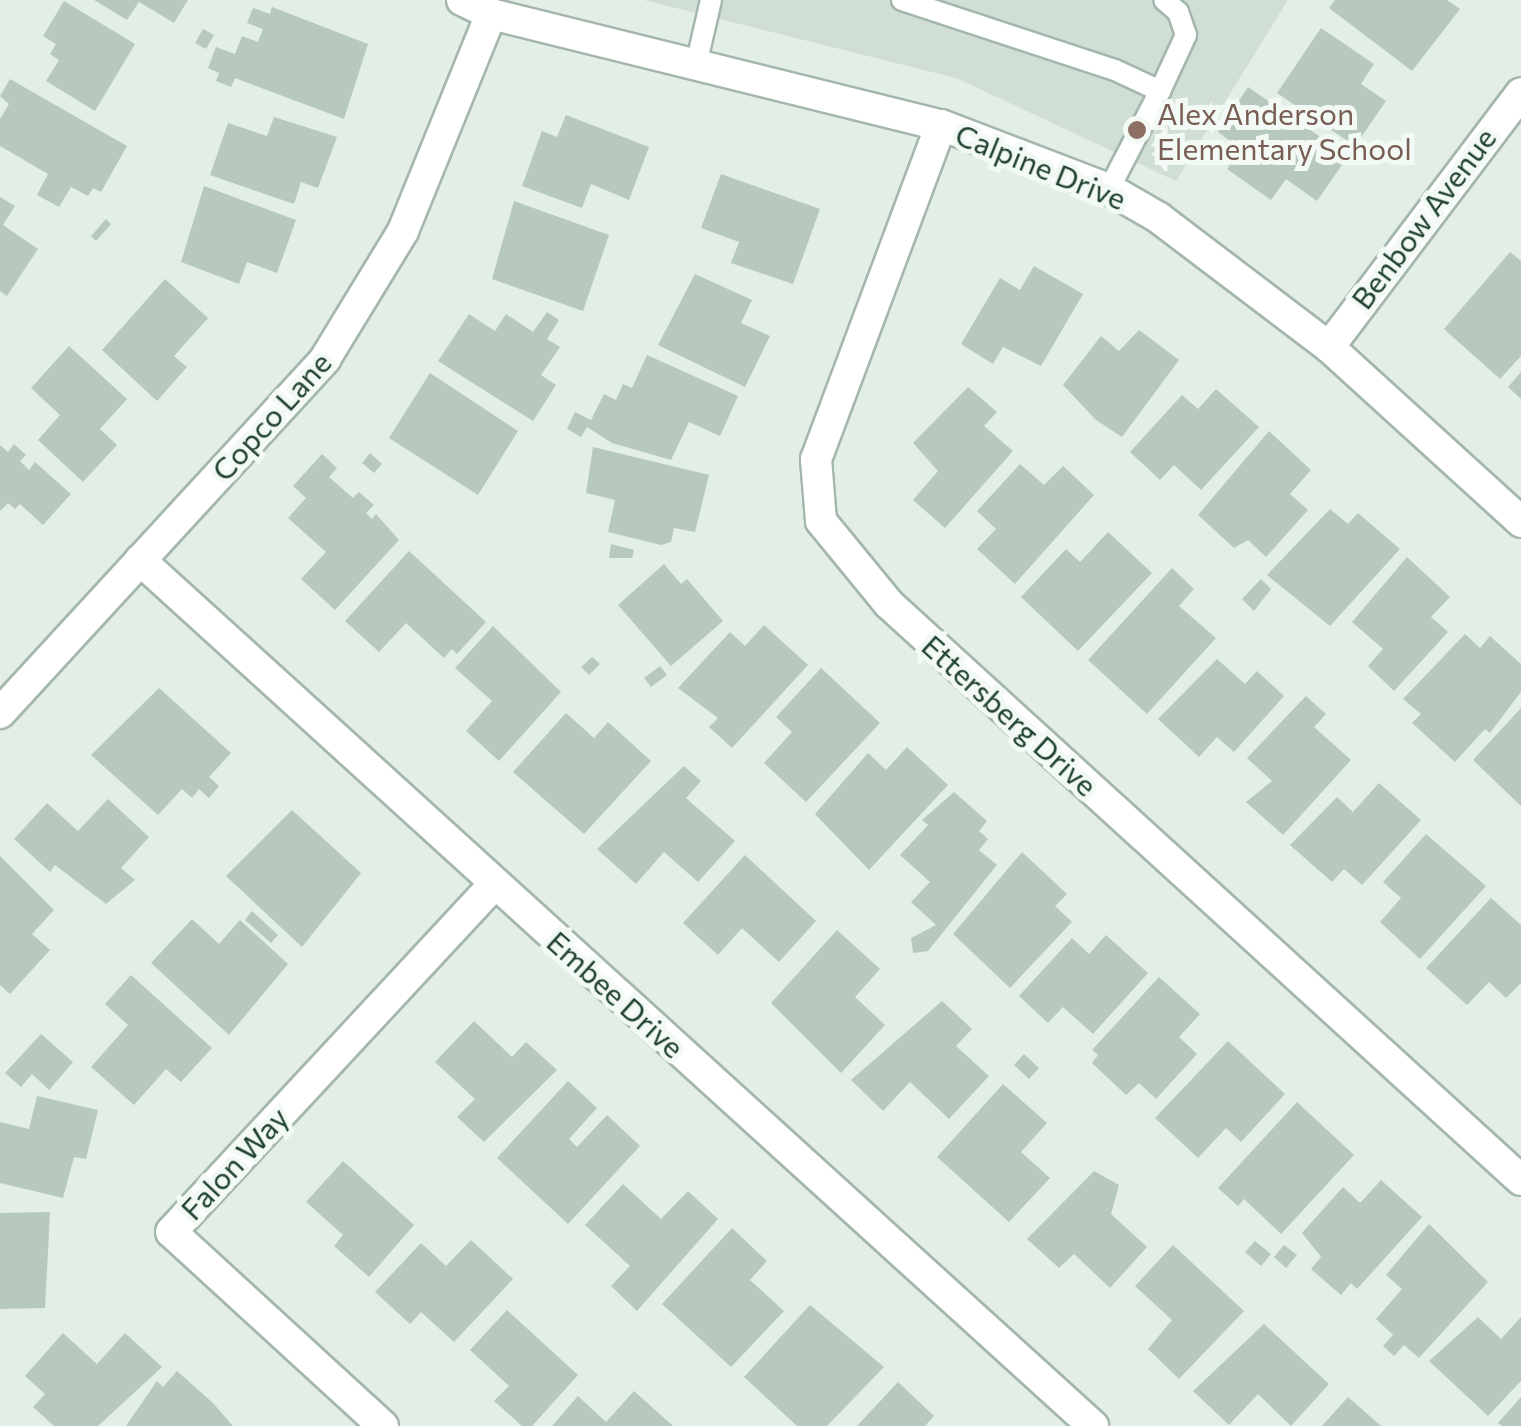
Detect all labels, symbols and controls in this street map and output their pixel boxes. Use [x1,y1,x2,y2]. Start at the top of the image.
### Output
place label: Alex Anderson Elementary School [1157,95,1412,166]
street label: Calpine Drive [951,115,1131,217]
marker: Alex Anderson Elementary School [1126,119,1148,141]
street label: Benbow Avenue [1343,120,1503,316]
street label: Copco Lane [204,344,338,488]
street label: Ettersberg Drive [915,627,1105,803]
street label: Embee Drive [540,923,692,1065]
street label: Falon Way [173,1099,295,1227]

